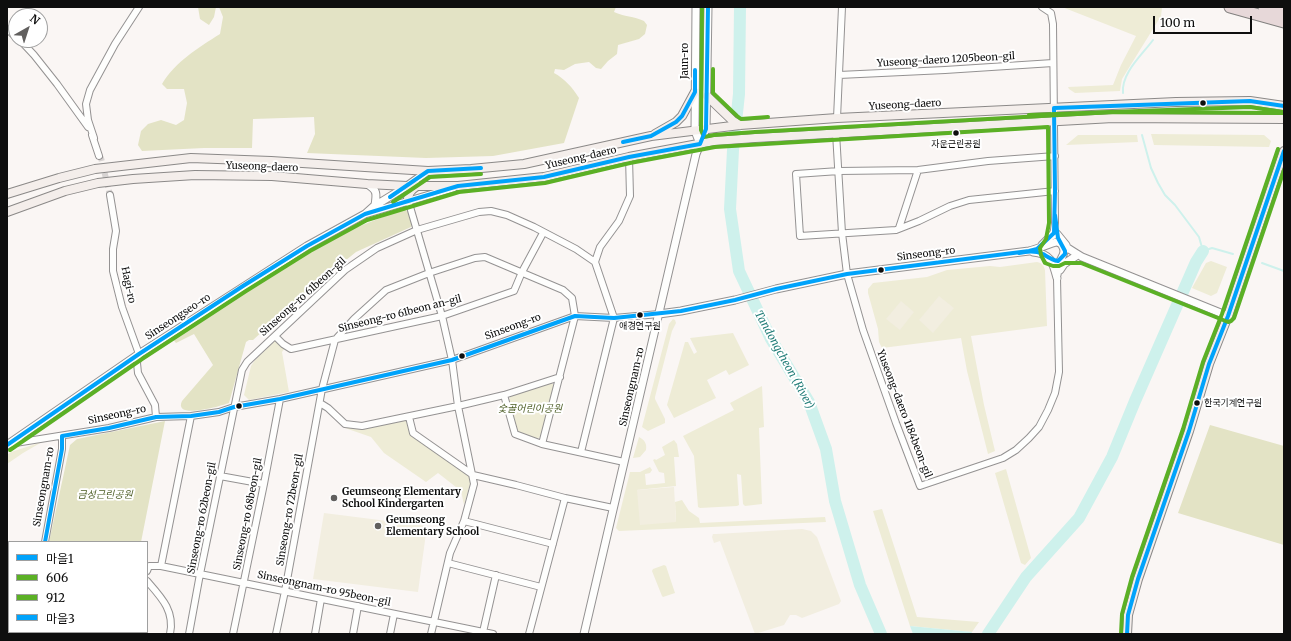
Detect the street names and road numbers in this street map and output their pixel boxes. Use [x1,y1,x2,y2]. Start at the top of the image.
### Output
street label: Jaun-ro [679,43,691,79]
street label: Yuseong-daero 1205beon-gil [877,50,1015,70]
street label: Yuseong-daero [869,97,941,113]
street label: Yuseong-daero [544,144,618,172]
street label: Yuseong-daero [226,160,298,174]
street label: Sinseong-ro [896,244,956,264]
street label: Sinseong-ro 61beon-gil [257,255,349,339]
street label: Hagi-ro [118,266,138,304]
street label: Sinseongseo-ro [143,291,213,343]
street label: Sinseong-ro 61beon an-gil [337,293,463,335]
street label: Sinseong-ro [483,311,543,343]
street label: Sinseongnam-ro [617,346,647,428]
street label: Yuseong-daero 1184beon-gil [874,348,934,480]
street label: Sinseong-ro [87,403,147,427]
street label: Sinseongnam-ro [31,446,57,528]
street label: Sinseong-ro 72beon-gil [274,453,306,567]
street label: Sinseong-ro 68beon-gil [231,457,265,571]
street label: Sinseong-ro 62beon-gil [185,461,219,575]
street label: Sinseongnam-ro 95beon-gil [256,569,392,609]

